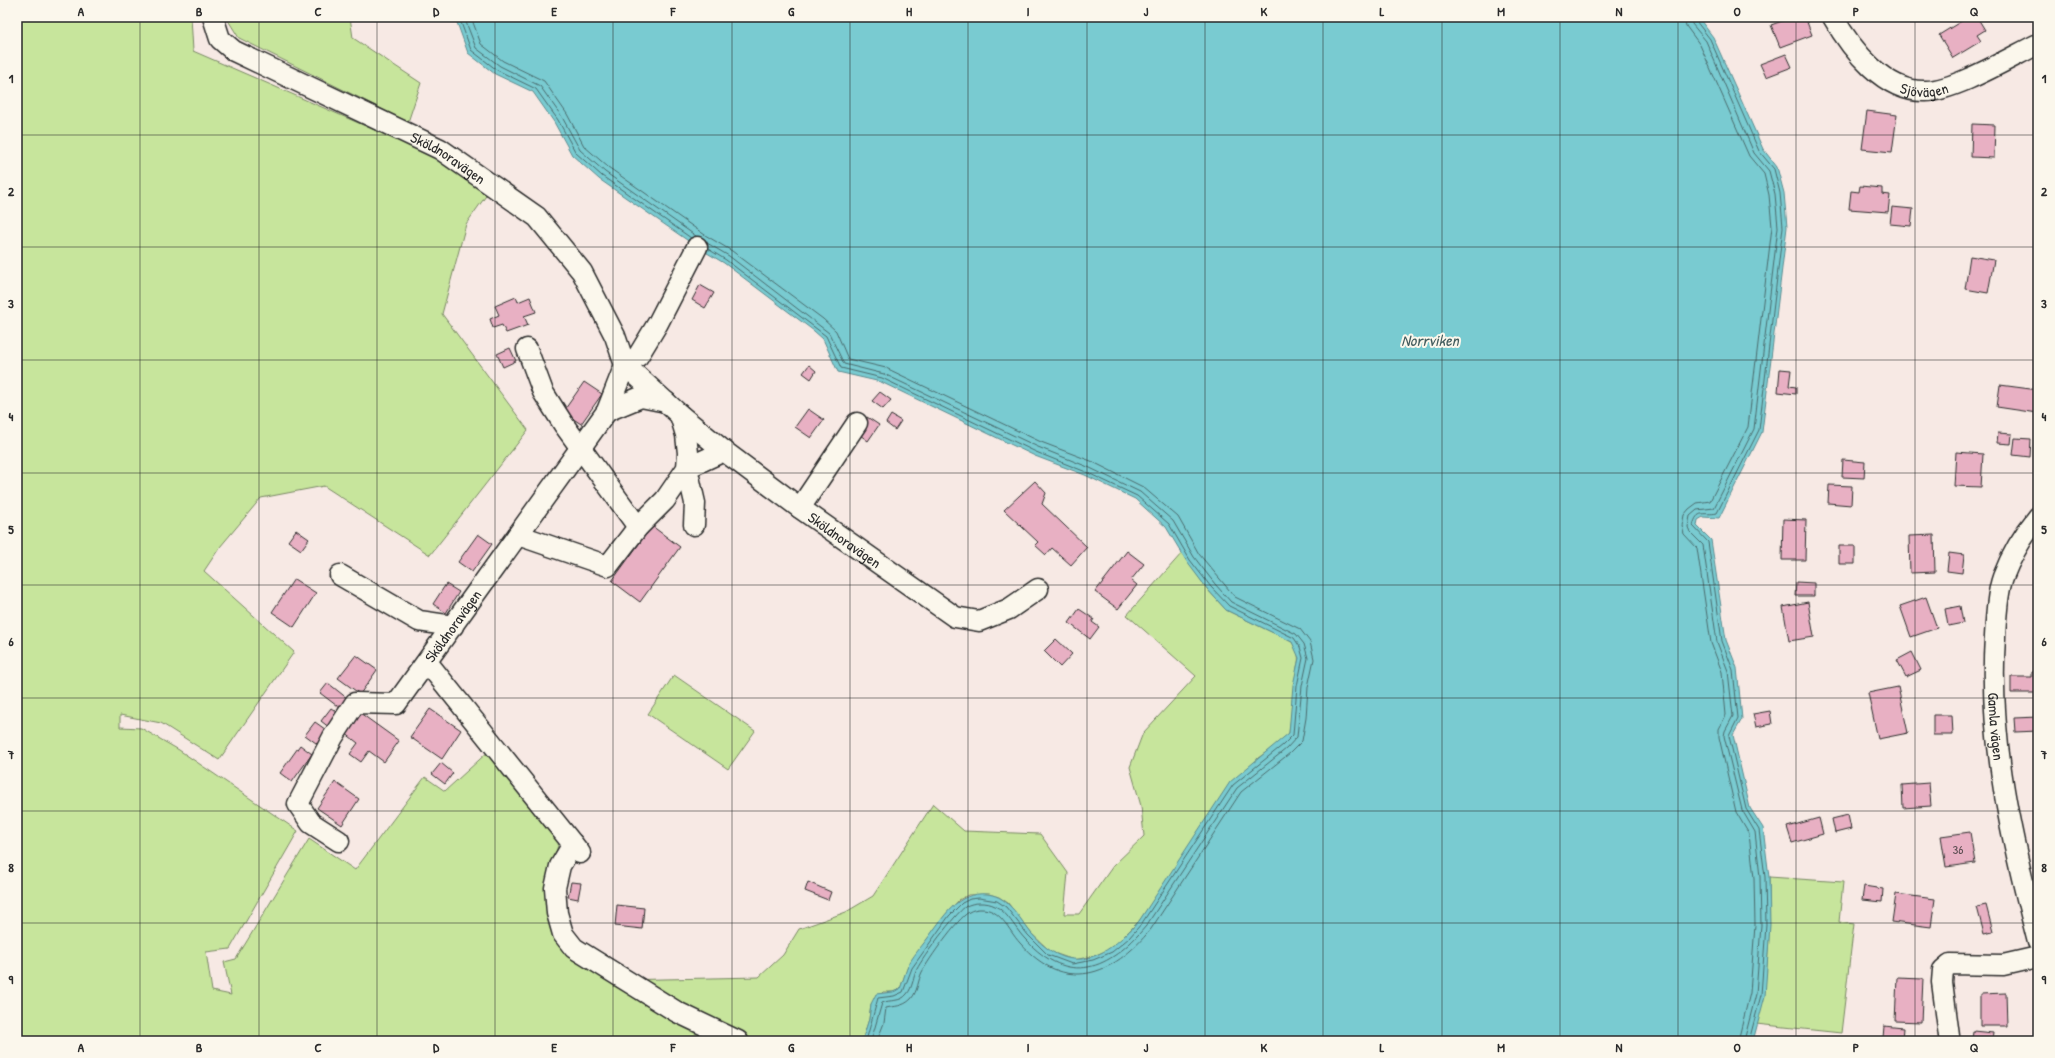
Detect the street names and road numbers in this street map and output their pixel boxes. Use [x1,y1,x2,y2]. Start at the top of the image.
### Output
street label: Sjövägen [1898,77,1951,102]
street label: Sköldnoravägen [407,126,490,189]
street label: Sköldnoravägen [804,507,886,573]
street label: Sköldnoravägen [419,585,486,666]
street label: Gamla vägen [1984,692,2010,762]

